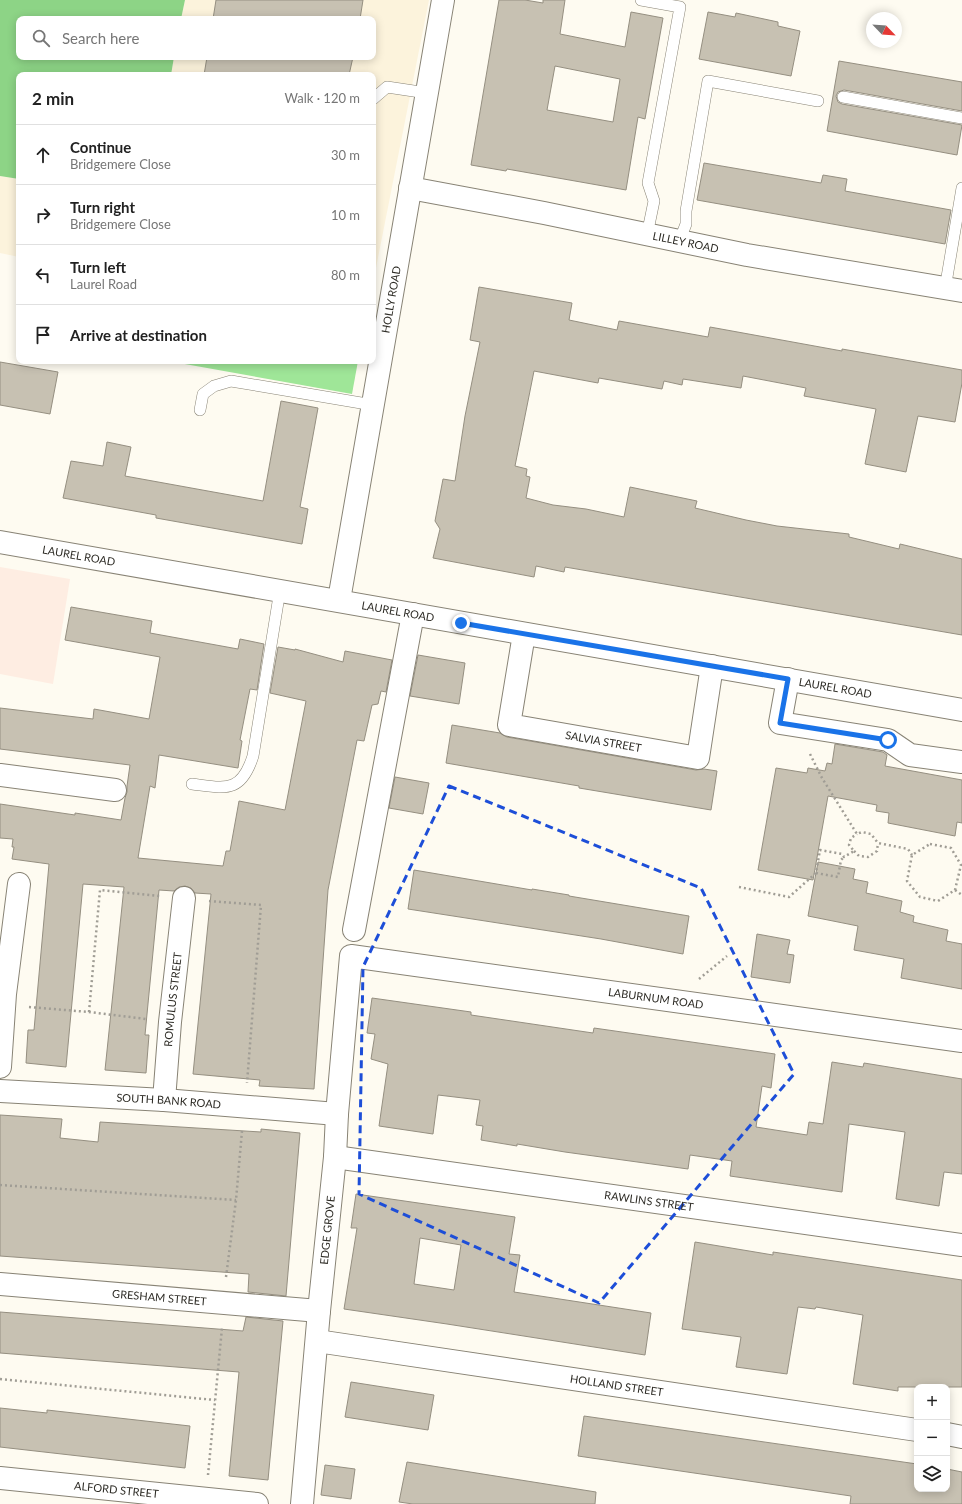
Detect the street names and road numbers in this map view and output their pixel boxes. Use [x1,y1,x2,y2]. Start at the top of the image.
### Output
street label: LILLEY ROAD [652,229,720,255]
street label: HOLLY ROAD [378,265,403,334]
street label: LAUREL ROAD [41,543,116,568]
street label: LAUREL ROAD [361,598,435,624]
street label: LAUREL ROAD [798,675,873,700]
street label: SALVIA STREET [564,728,643,754]
street label: ROMULUS STREET [161,951,184,1047]
street label: LABURNUM ROAD [607,985,704,1011]
street label: SOUTH BANK ROAD [116,1090,222,1111]
street label: RAWLINS STREET [604,1188,695,1213]
street label: EDGE GROVE [317,1195,337,1265]
street label: GRESHAM STREET [112,1287,208,1308]
street label: HOLLAND STREET [569,1372,665,1398]
street label: ALFORD STREET [74,1479,160,1500]

